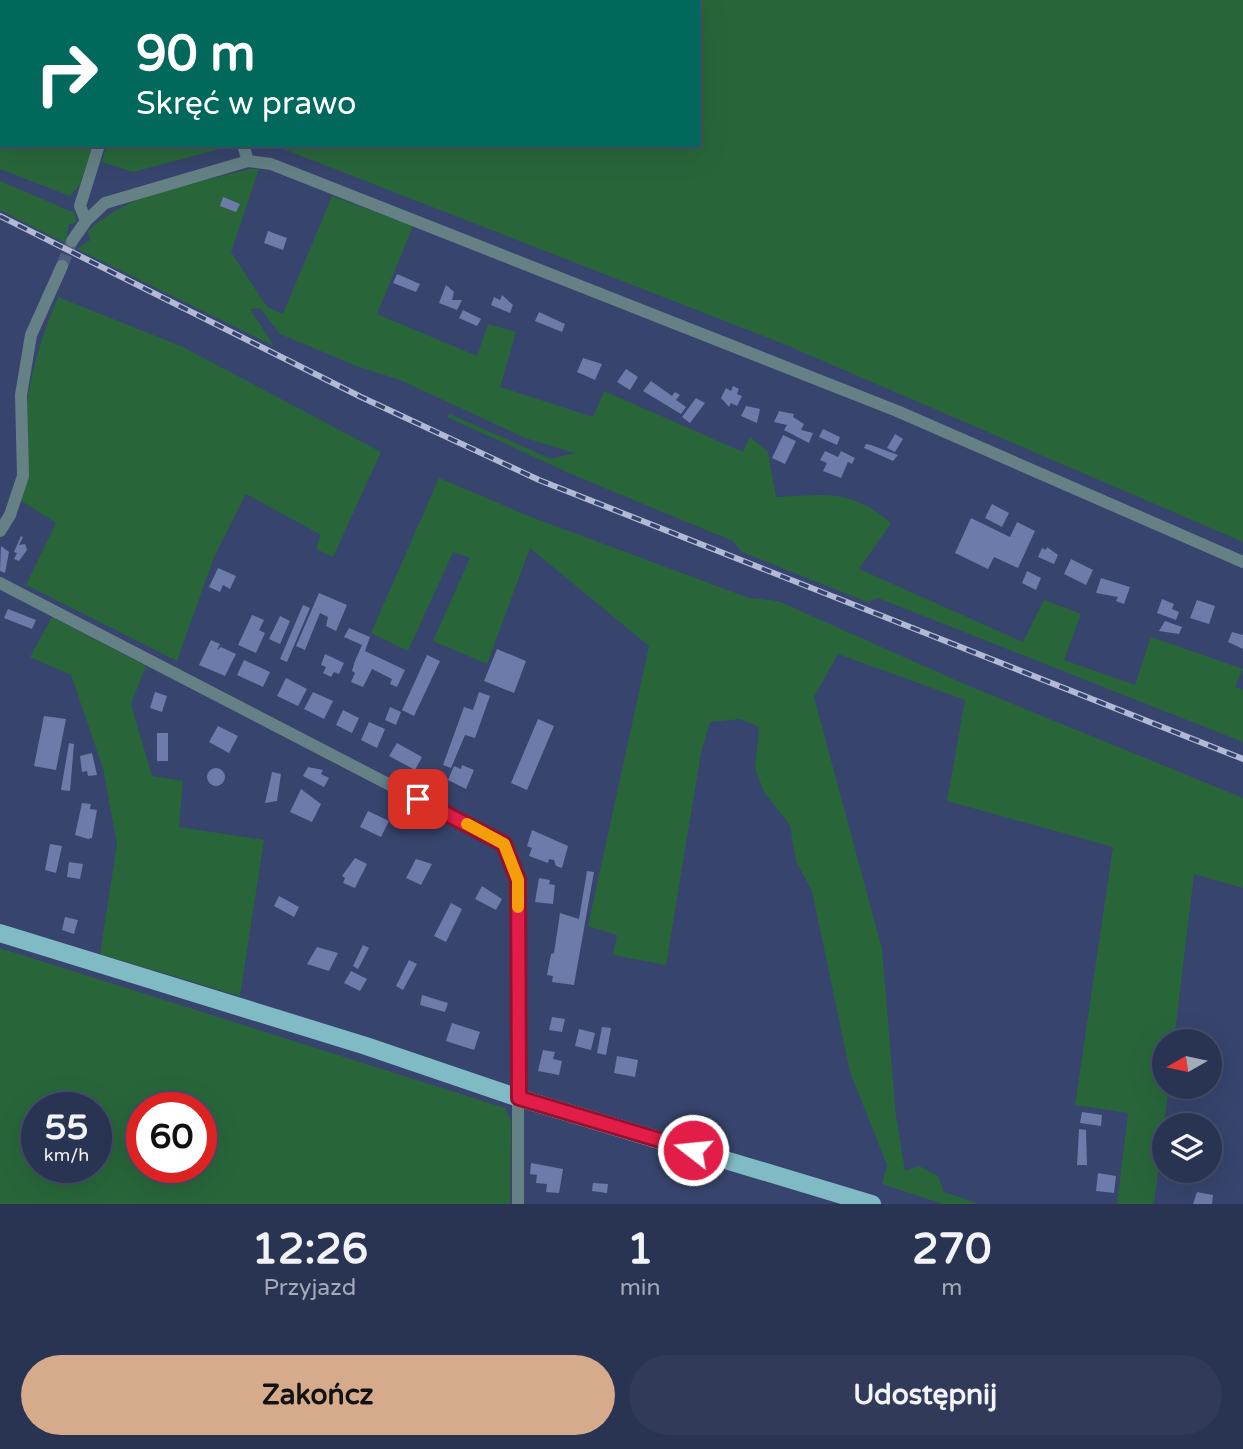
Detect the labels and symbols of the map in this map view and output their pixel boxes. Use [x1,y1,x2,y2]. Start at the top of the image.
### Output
pin [388,769,448,829]
north arrow [1152,1029,1222,1099]
speed limit sign: 60 [126,1092,217,1183]
position arrow [656,1113,730,1187]

